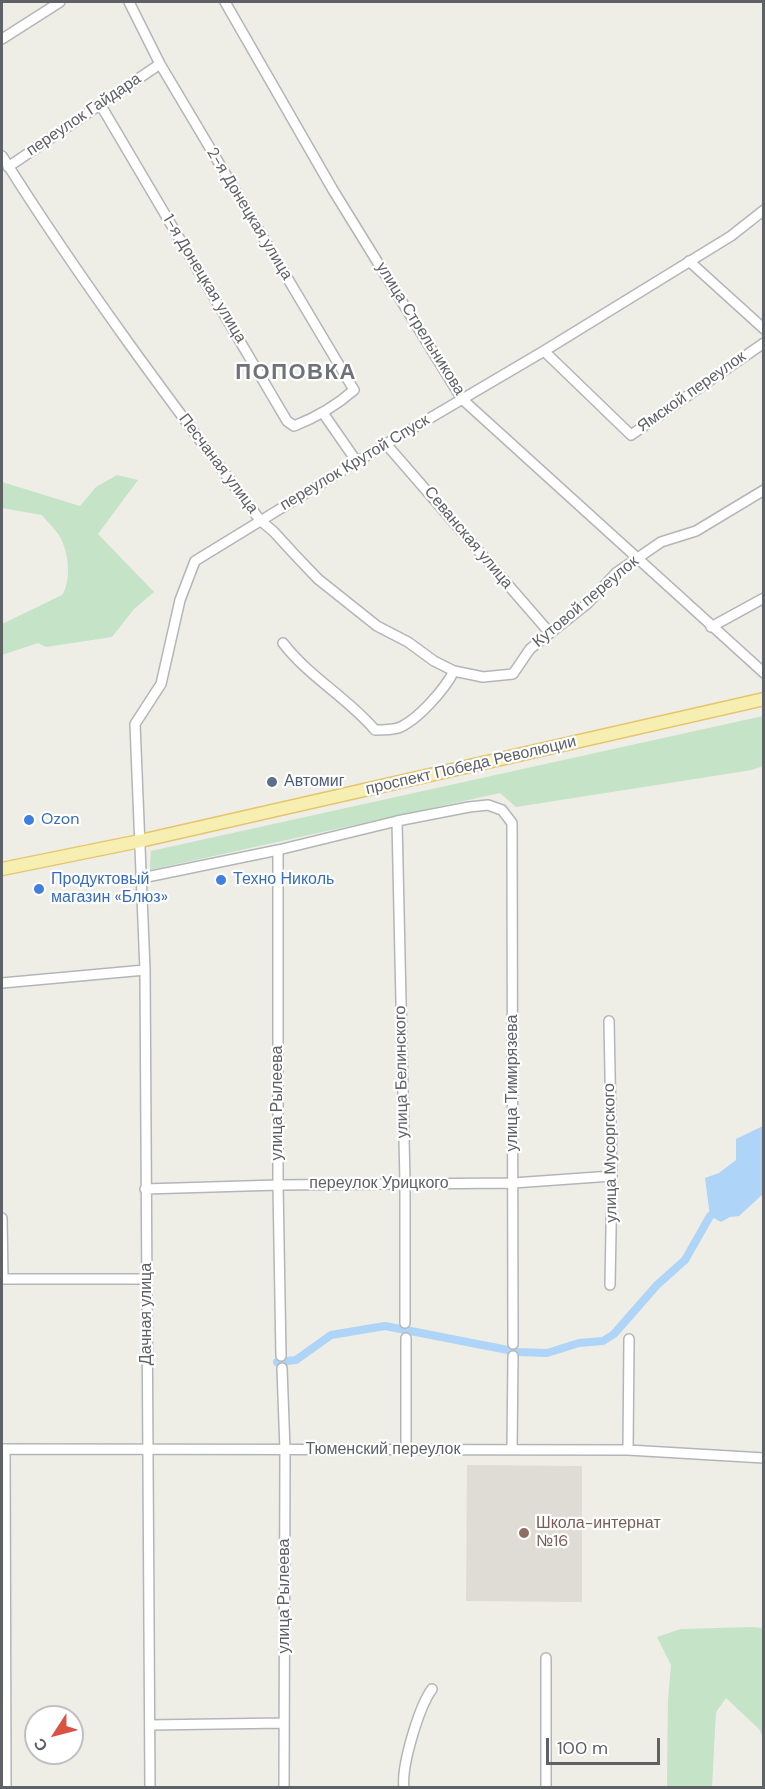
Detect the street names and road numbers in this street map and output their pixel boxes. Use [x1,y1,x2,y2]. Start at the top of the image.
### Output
street label: переулок Гайдара [23,70,145,160]
street label: 2-я Донецкая улица [202,144,296,284]
street label: 1-я Донецкая улица [158,211,250,347]
street label: улица Стрельникова [371,259,469,399]
street label: Ямской переулок [634,347,750,437]
street label: Песчаная улица [174,410,262,518]
street label: переулок Крутой Спуск [277,411,433,515]
street label: Севанская улица [420,483,516,593]
street label: Кутовой переулок [529,552,643,652]
street label: проспект Победа Революции [364,732,578,800]
street label: улица Белинского [391,1006,413,1138]
street label: улица Тимирязева [503,1015,523,1151]
street label: улица Рылеева [268,1046,288,1160]
street label: улица Мусоргского [600,1083,622,1223]
street label: переулок Урицкого [309,1174,449,1194]
street label: Дачная улица [137,1263,157,1365]
street label: Тюменский переулок [306,1440,460,1460]
street label: улица Рылеева [275,1539,295,1653]

